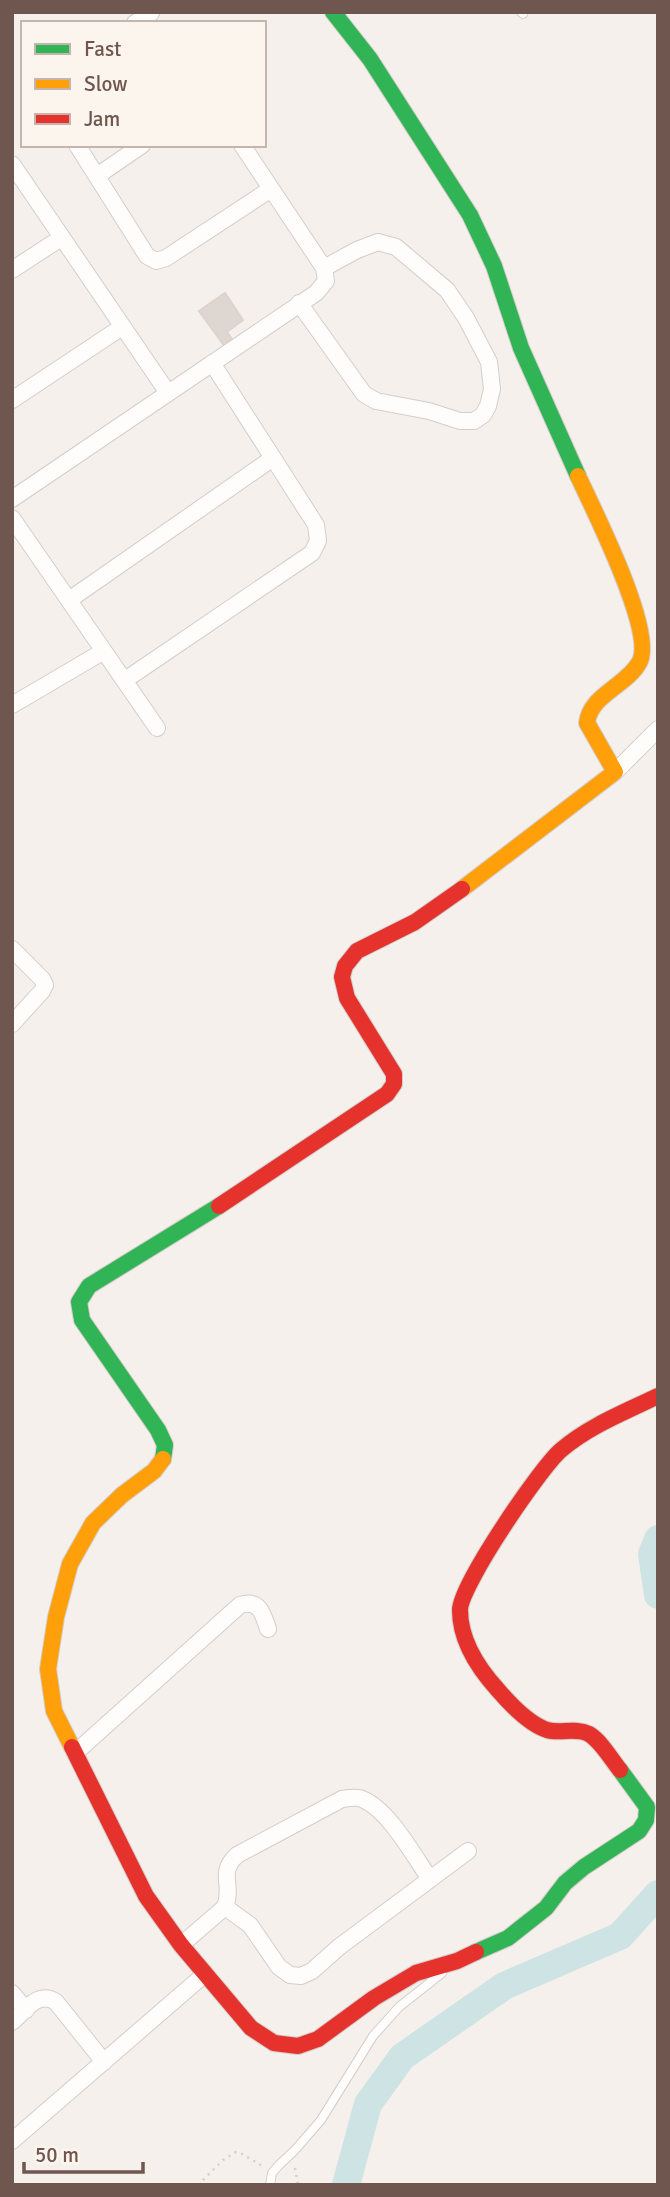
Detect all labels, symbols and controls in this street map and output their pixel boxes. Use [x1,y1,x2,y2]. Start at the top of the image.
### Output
legend [21,21,266,147]
text: Fast [84,36,121,62]
text: Slow [84,71,128,97]
text: Jam [84,106,120,132]
scale bar [24,2130,144,2174]
text: 50 m [35,2142,79,2168]

